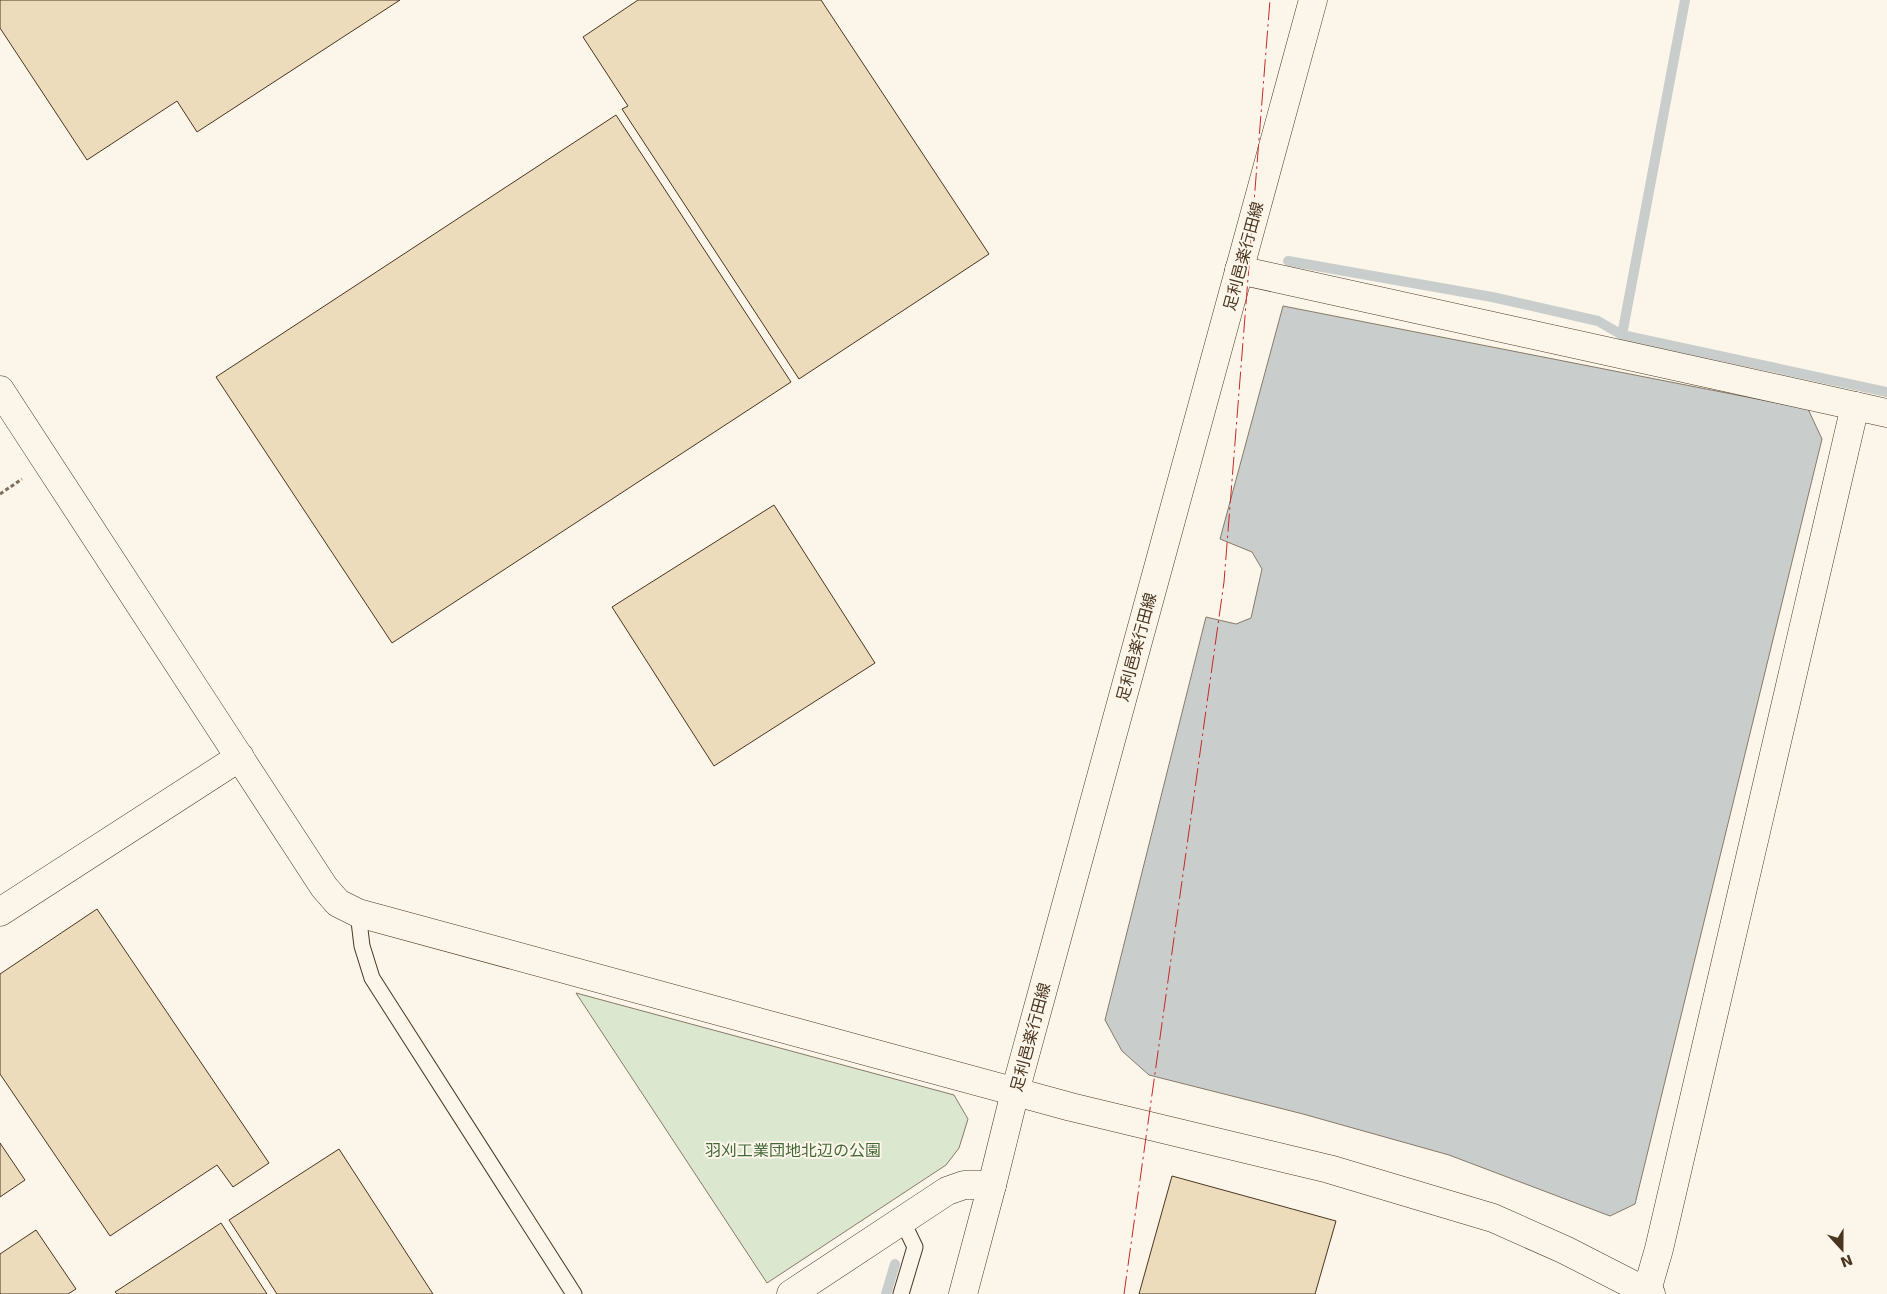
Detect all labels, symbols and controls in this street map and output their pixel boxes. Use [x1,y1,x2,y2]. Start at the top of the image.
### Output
street label: 足利邑楽行田線 [1220,200,1267,313]
street label: 足利邑楽行田線 [1113,591,1160,704]
street label: 足利邑楽行田線 [1007,981,1054,1094]
park label: 羽刈工業団地北辺の公園 [705,1141,881,1160]
north arrow [1817,1224,1867,1274]
text: N [1838,1252,1855,1271]

